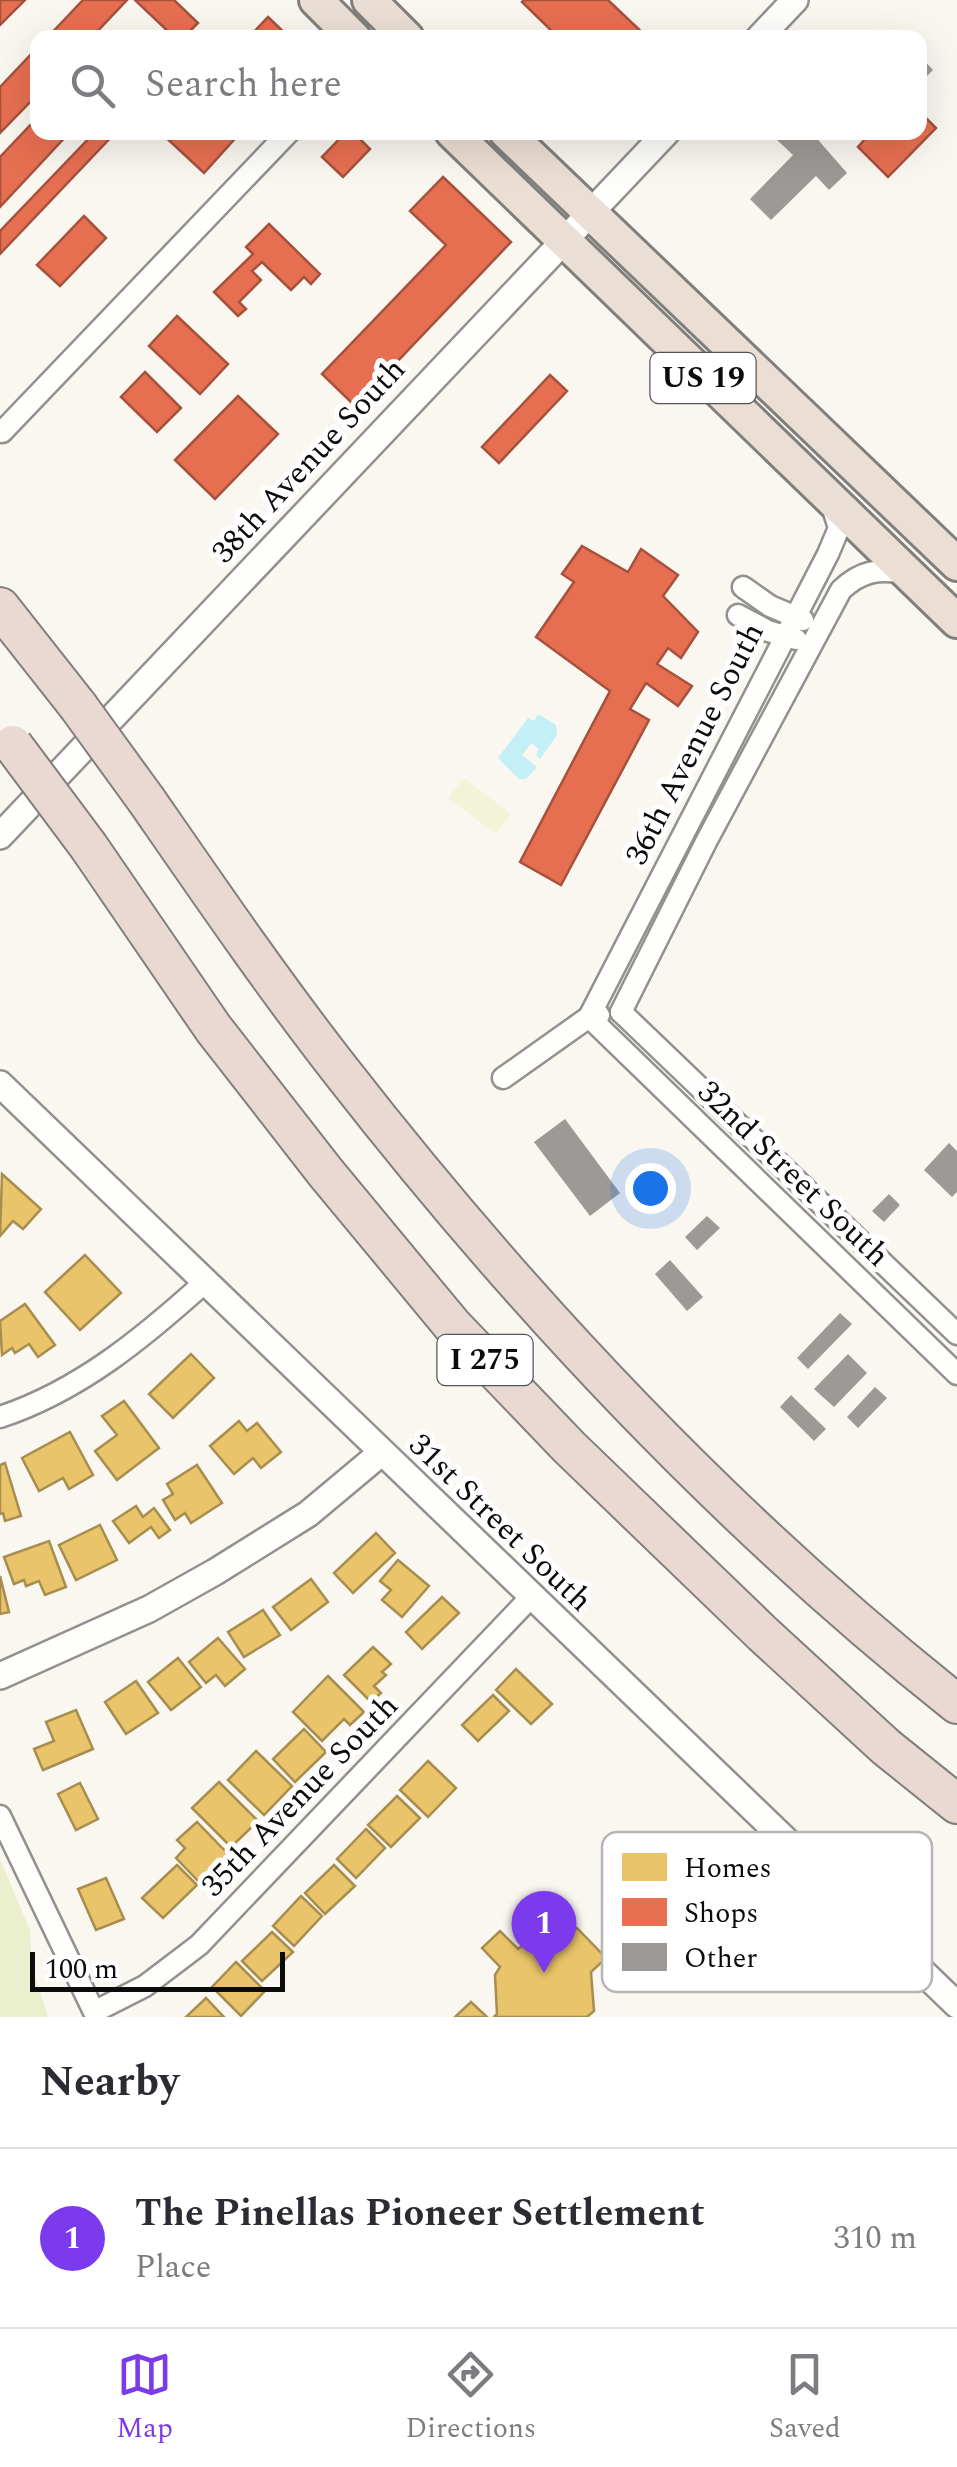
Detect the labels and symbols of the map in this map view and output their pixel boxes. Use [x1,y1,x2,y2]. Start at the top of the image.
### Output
street label: 38th Avenue South [200,347,418,575]
road number: US 19 [650,353,756,403]
street label: 36th Avenue South [613,614,777,874]
street label: 32nd Street South [686,1069,900,1279]
your location [625,1163,676,1214]
road number: I 275 [438,1335,532,1385]
street label: 31st Street South [397,1422,603,1624]
street label: 35th Avenue South [190,1683,410,1909]
legend [602,1832,932,1992]
text: Homes [684,1847,772,1890]
pin: 1 [512,1890,576,1973]
text: Shops [684,1892,758,1935]
text: Other [684,1937,757,1980]
scale bar [30,1947,285,1992]

